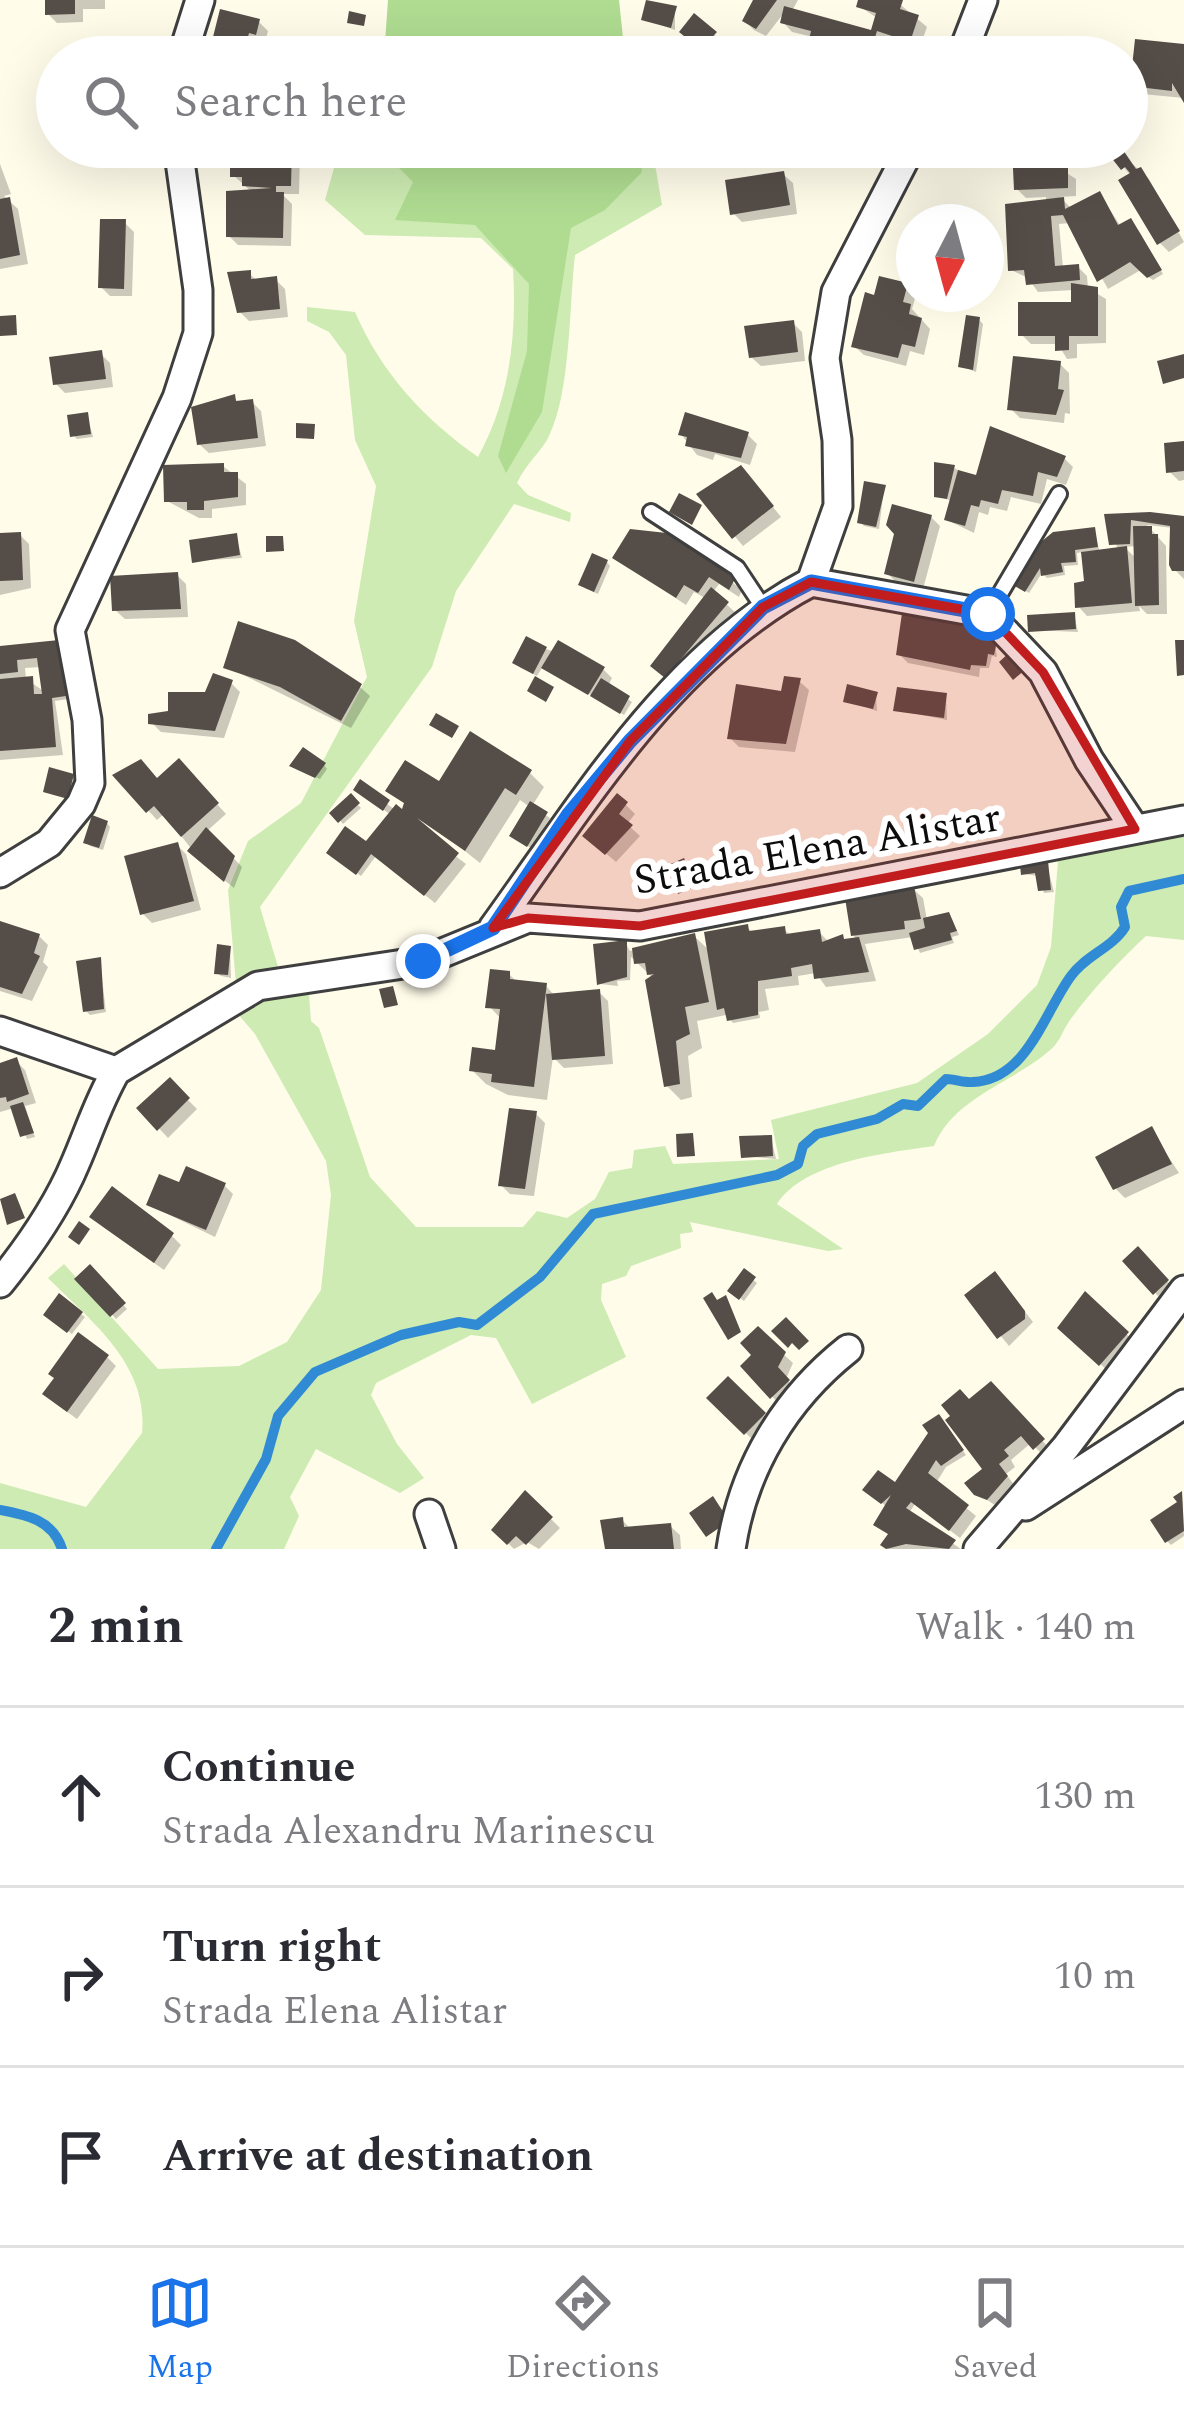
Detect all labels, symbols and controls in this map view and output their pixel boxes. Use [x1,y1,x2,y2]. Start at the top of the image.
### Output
search box [36,36,1148,168]
text: Search here [174,68,407,137]
icon: search [78,69,144,135]
north arrow [896,204,1004,312]
route start [961,587,1015,641]
street label: Strada Elena Alistar [629,786,1006,913]
route end [396,934,450,988]
text: 2 min [48,1588,184,1666]
text: Walk · 140 m [915,1598,1136,1657]
text: Continue [162,1733,355,1802]
icon: ahead [48,1764,114,1830]
text: 130 m [1034,1767,1136,1826]
text: Strada Alexandru Marinescu [162,1802,655,1861]
text: Turn right [162,1913,381,1982]
icon: right [48,1944,114,2010]
text: 10 m [1054,1947,1136,2006]
text: Strada Elena Alistar [162,1982,507,2041]
text: Arrive at destination [162,2122,593,2191]
icon: arrive [48,2124,114,2190]
tab: Map [146,2270,213,2392]
tab: Directions [506,2270,660,2392]
tab: Saved [953,2270,1038,2392]

